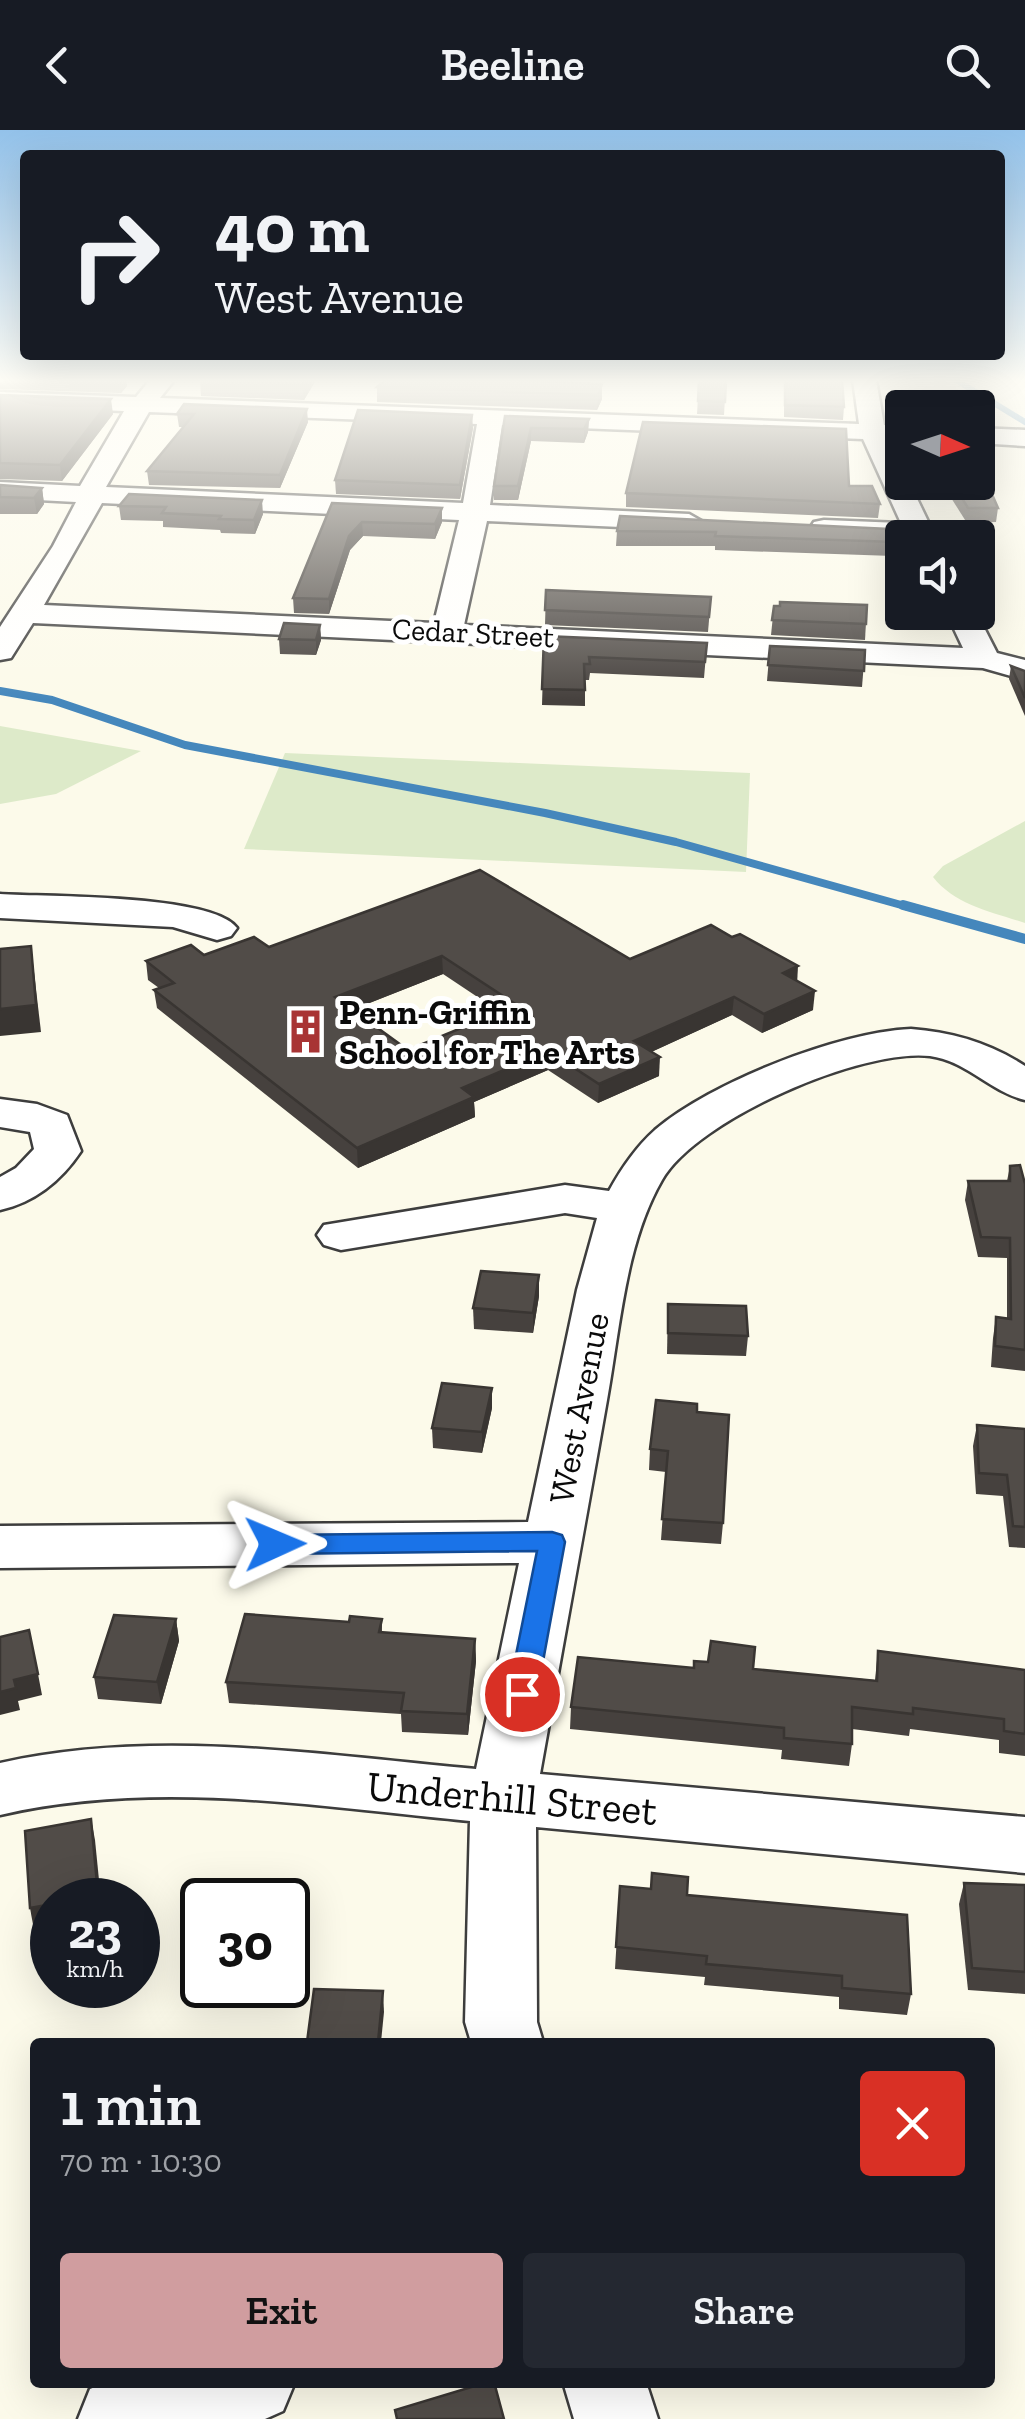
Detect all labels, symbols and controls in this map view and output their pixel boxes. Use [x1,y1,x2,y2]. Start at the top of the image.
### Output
icon: back [30,38,85,93]
text: Beeline [440,38,585,92]
icon: search [940,38,995,93]
text: 40 m [215,186,370,270]
icon: right [50,190,180,320]
text: West Avenue [215,271,464,325]
north arrow [885,390,995,500]
map controls [885,390,995,630]
button: sound [885,520,995,630]
street label: Cedar Street [391,611,555,655]
place label: Penn-Griffin School for The Arts [339,991,635,1073]
building icon: Penn-Griffin School for The Arts [282,1008,330,1056]
street label: West Avenue [540,1309,618,1507]
position arrow [223,1492,327,1596]
pin [480,1652,565,1737]
icon: arrive [495,1667,550,1722]
street label: Underhill Street [365,1760,660,1836]
speed limit sign: 30 [180,1878,310,2008]
text: 23 [68,1901,122,1961]
text: km/h [66,1953,124,1983]
text: 1 min [60,2068,201,2140]
button: close [860,2071,965,2176]
text: 70 m · 10:30 [60,2142,222,2180]
button: Exit [60,2253,503,2368]
button: Share [523,2253,965,2368]

